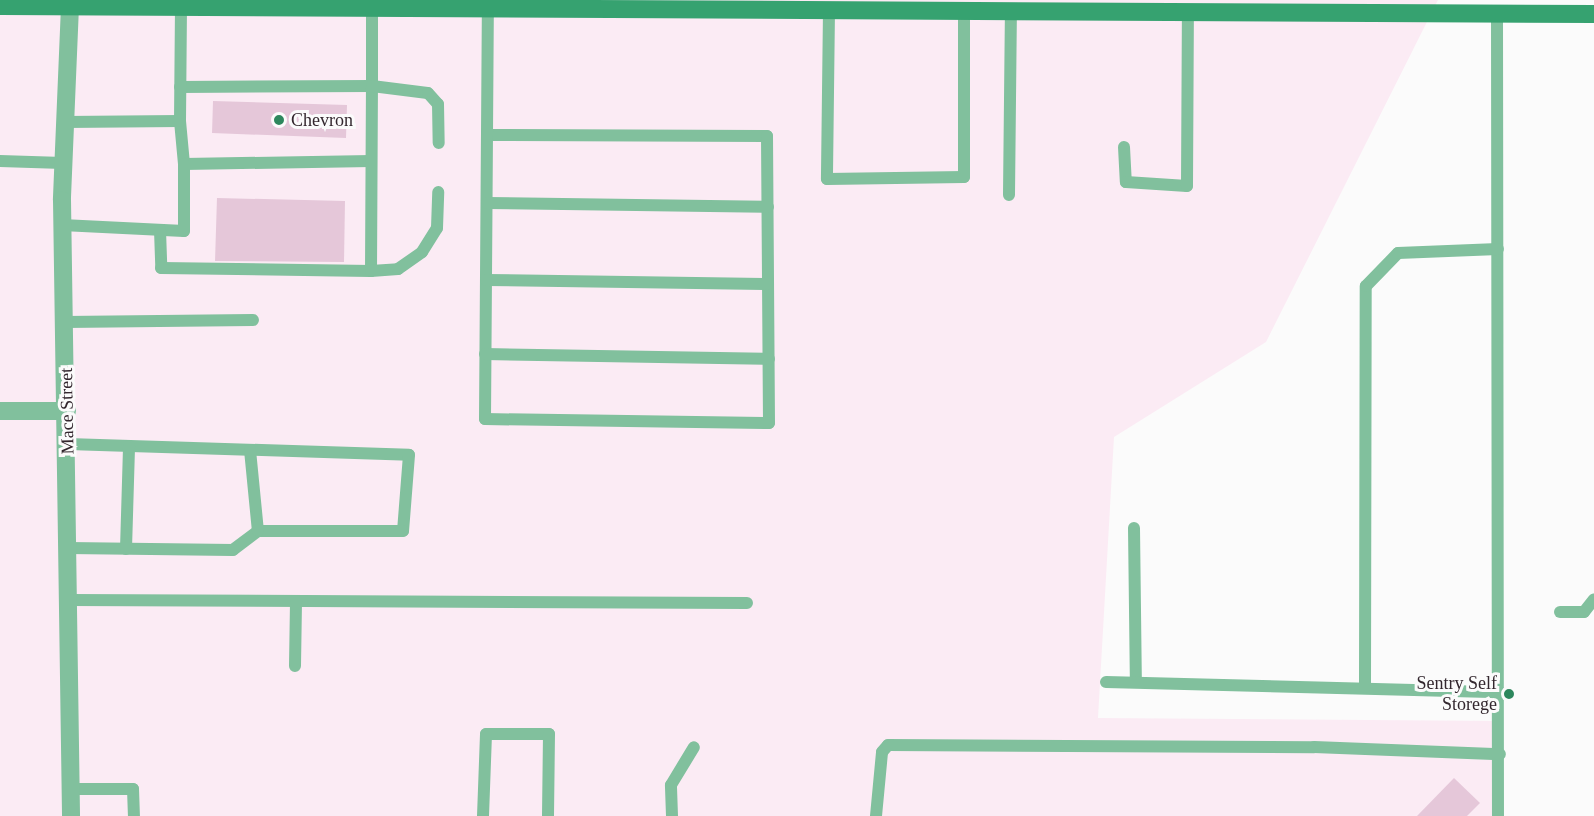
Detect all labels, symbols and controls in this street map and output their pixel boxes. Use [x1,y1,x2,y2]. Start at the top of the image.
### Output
place label: Chevron [291,109,353,131]
marker: Chevron [272,113,286,127]
street label: Mace Street [55,368,79,454]
place label: Sentry Self Storege [1417,673,1497,716]
marker: Sentry Self Storege [1502,687,1516,701]

